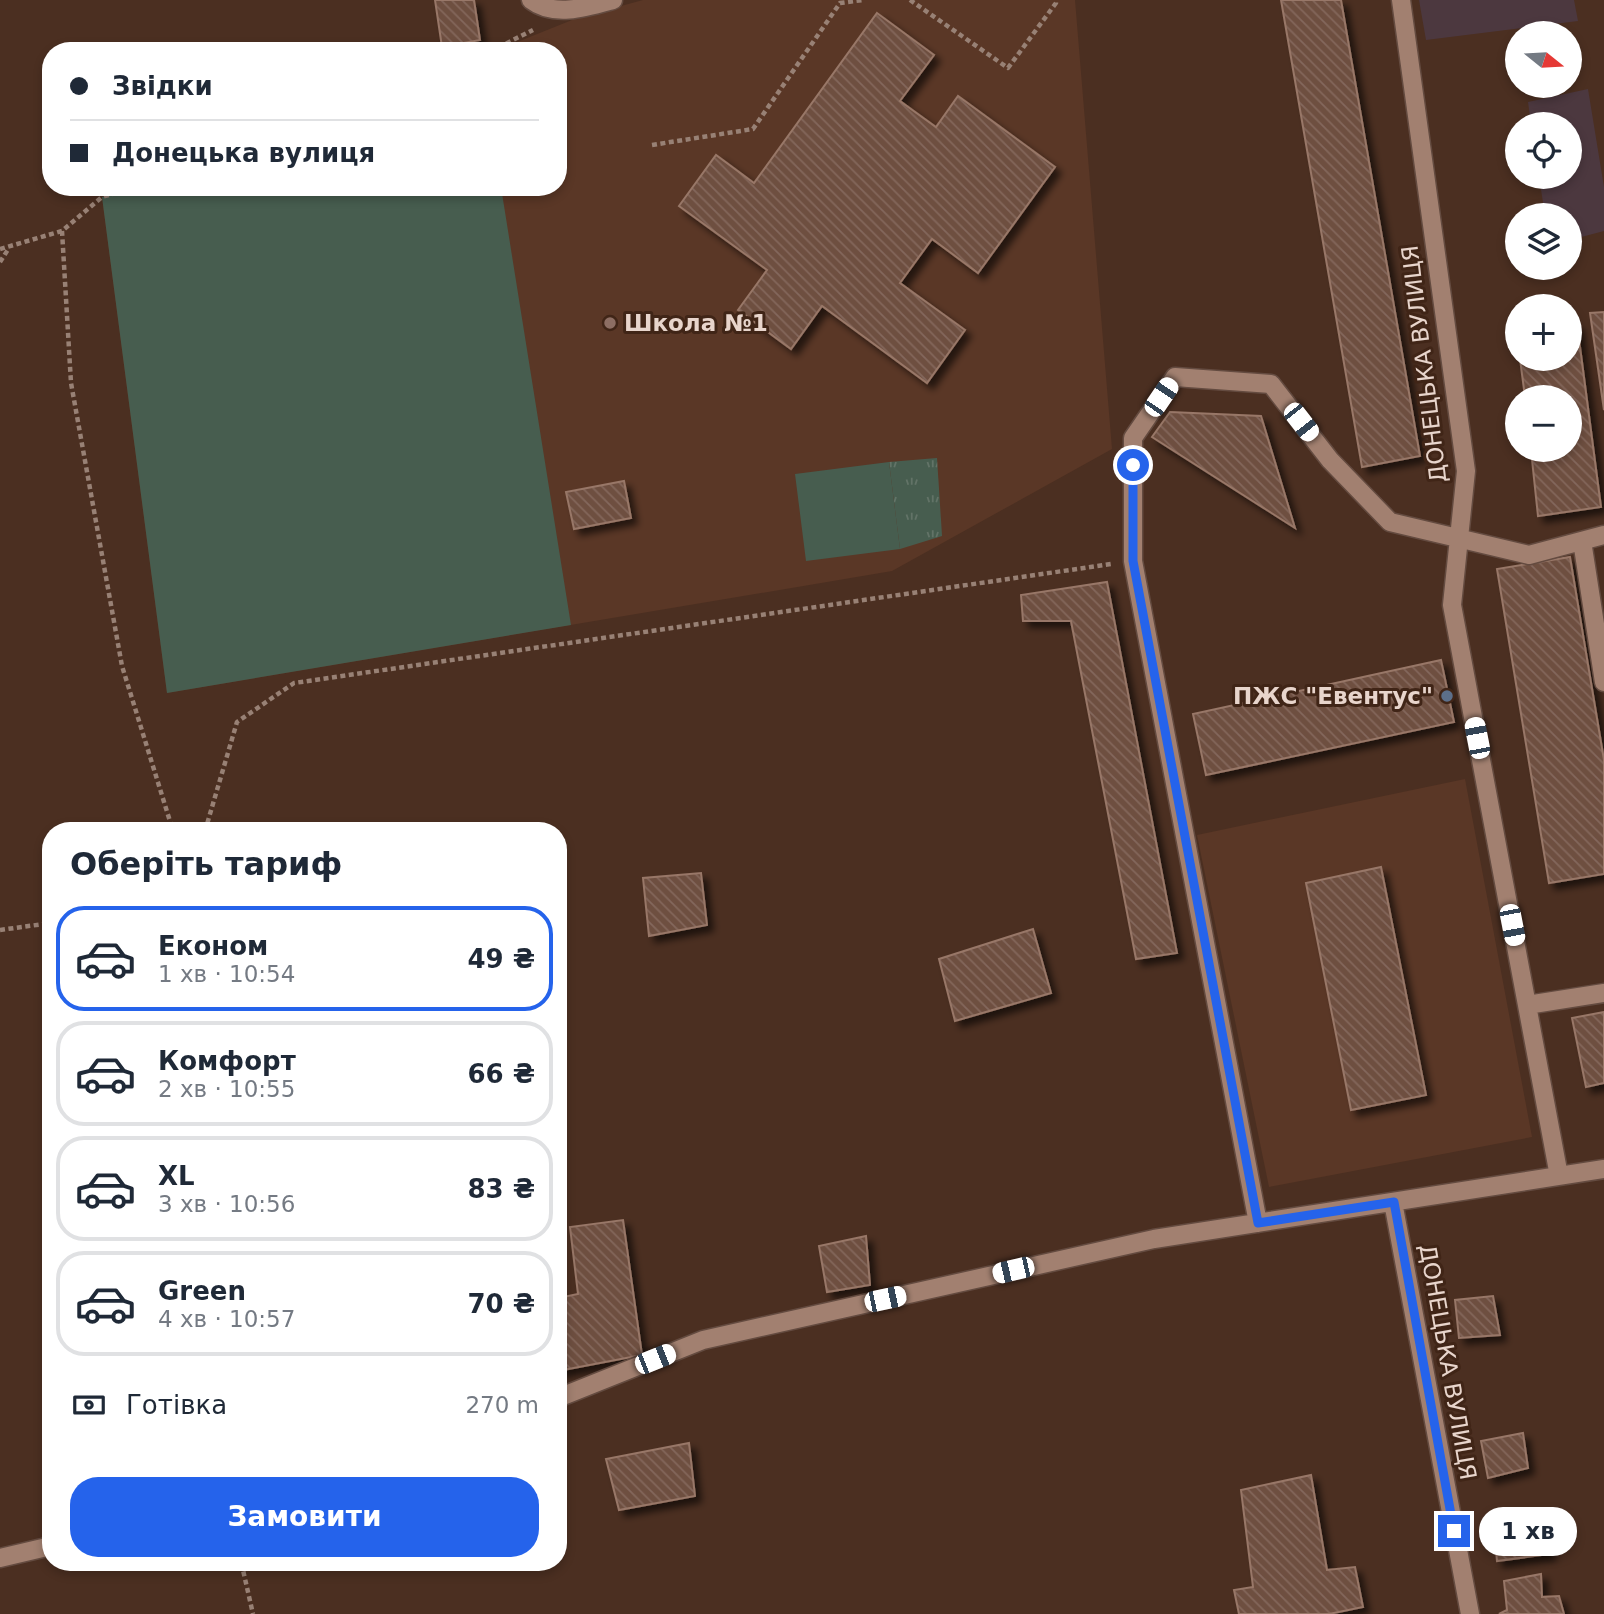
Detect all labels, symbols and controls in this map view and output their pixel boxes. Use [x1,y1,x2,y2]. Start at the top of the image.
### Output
north arrow [1505,21,1582,98]
map controls [1505,21,1582,462]
text: Звідки [112,71,213,101]
button: locate [1505,112,1582,189]
text: Донецька вулиця [112,138,375,168]
button: layers [1505,203,1582,280]
street label: ДОНЕЦЬКА ВУЛИЦЯ [1397,244,1451,484]
button: + [1505,294,1582,371]
place label: Школа №1 [624,310,768,336]
marker: Школа №1 [602,315,618,331]
car [1141,374,1182,420]
button: − [1505,385,1582,462]
car [1280,399,1323,445]
route start [1117,449,1149,481]
place label: ПЖС "Евентус" [1233,683,1433,709]
marker: ПЖС "Евентус" [1439,688,1455,704]
car [1463,715,1492,761]
text: Оберіть тариф [70,845,342,883]
car [1498,902,1527,948]
icon: car [74,927,137,990]
text: Економ [158,931,268,961]
text: 49 ₴ [467,944,535,974]
text: 1 хв · 10:54 [158,961,295,987]
icon: car [74,1042,137,1105]
text: Комфорт [158,1046,296,1076]
text: 66 ₴ [467,1059,535,1089]
text: 2 хв · 10:55 [158,1076,295,1102]
icon: car [74,1157,137,1220]
text: XL [158,1161,195,1191]
text: 83 ₴ [467,1174,535,1204]
text: 3 хв · 10:56 [158,1191,295,1217]
street label: ДОНЕЦЬКА ВУЛИЦЯ [1414,1242,1482,1482]
car [991,1255,1036,1285]
icon: car [74,1272,137,1335]
text: Green [158,1276,246,1306]
car [863,1284,908,1314]
text: 70 ₴ [467,1289,535,1319]
text: 4 хв · 10:57 [158,1306,295,1332]
car [632,1341,679,1377]
icon: cash [70,1386,108,1424]
text: Готівка [126,1390,227,1420]
text: 270 m [465,1392,539,1418]
button: Замовити [70,1477,539,1557]
callout: 1 хв [1478,1506,1576,1556]
route end [1438,1515,1470,1547]
text: 1 хв [1501,1518,1555,1544]

